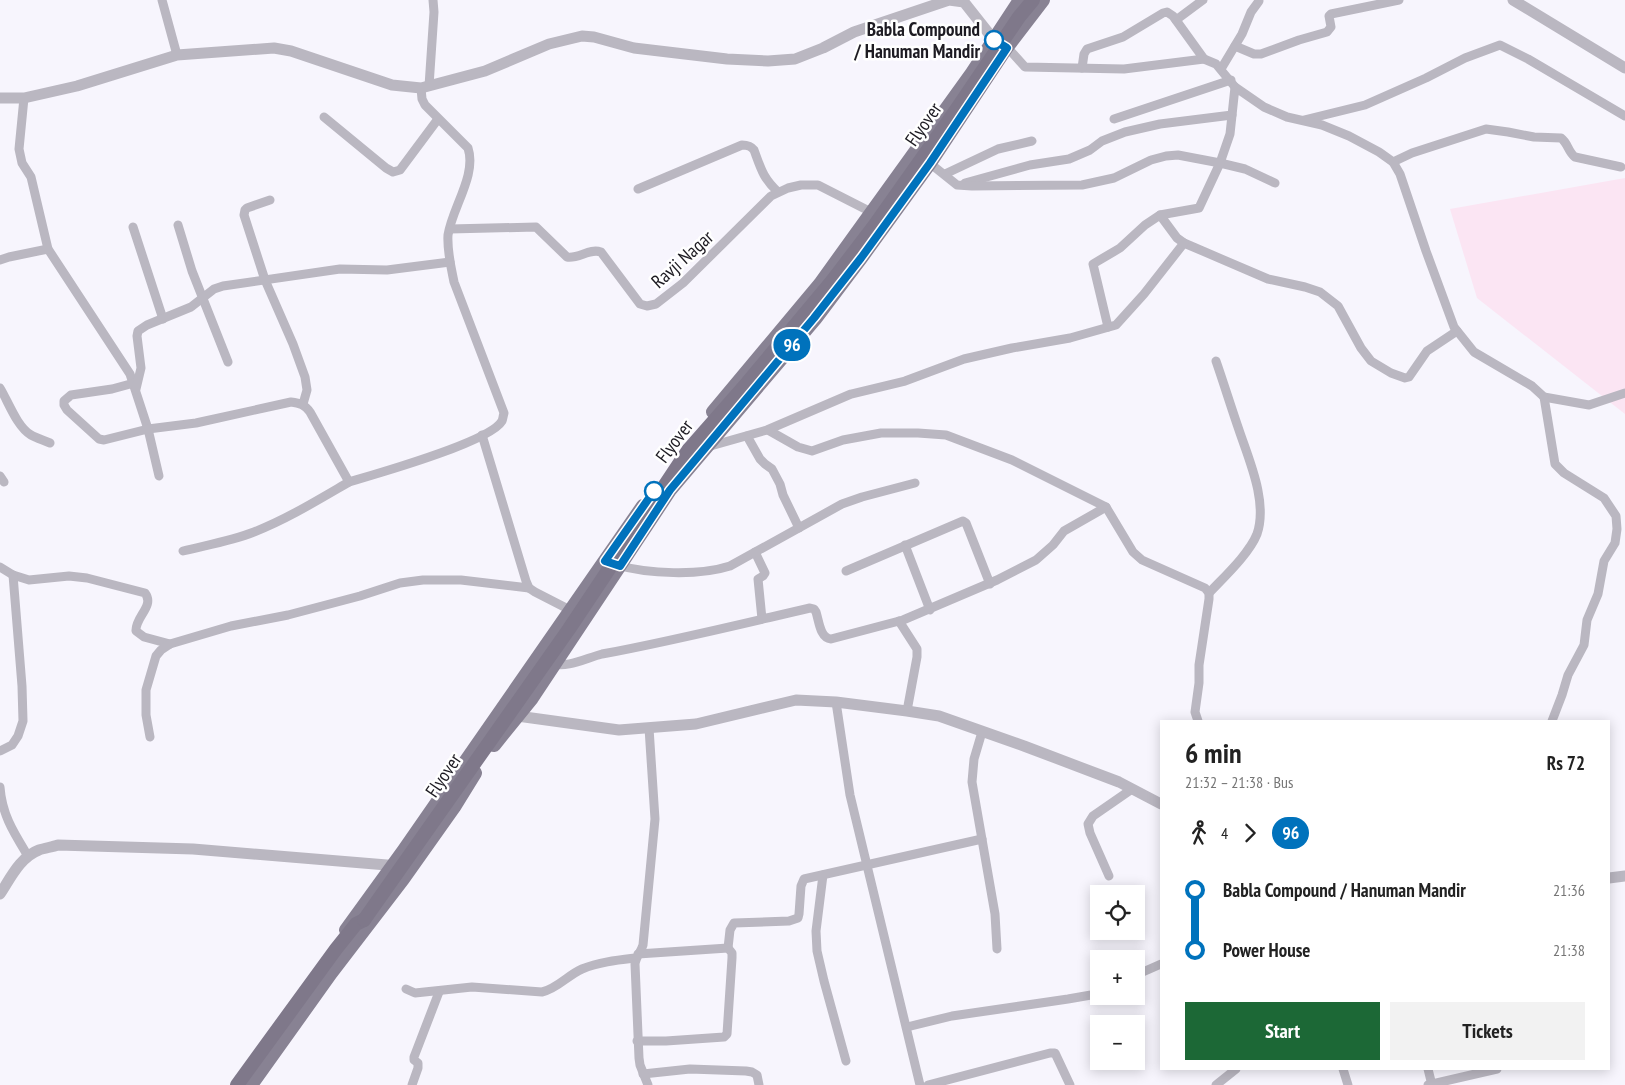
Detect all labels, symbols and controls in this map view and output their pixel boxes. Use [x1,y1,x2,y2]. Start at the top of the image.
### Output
place label: Babla Compound / Hanuman Mandir [853,17,980,63]
marker: Babla Compound / Hanuman Mandir [984,30,1004,50]
street label: Flyover [899,97,947,150]
street label: Ravji Nagar [646,224,719,293]
line badge: 96 [770,329,814,361]
text: 96 [783,333,801,356]
street label: Flyover [650,414,698,467]
unlabelled marker [644,481,664,501]
text: 6 min [1185,734,1242,771]
street label: Flyover [420,748,467,802]
text: Rs 72 [1547,751,1585,775]
text: 21:32 – 21:38 · Bus [1185,772,1293,792]
icon: walk [1185,819,1213,847]
icon: forward [1236,819,1264,847]
text: 96 [1282,821,1299,844]
text: 4 [1221,823,1228,843]
text: Babla Compound / Hanuman Mandir [1223,878,1466,902]
text: 21:36 [1553,880,1585,900]
map controls [1090,885,1145,1070]
button: locate [1090,885,1145,940]
text: Power House [1223,938,1310,962]
text: 21:38 [1553,940,1585,960]
button: + [1090,950,1145,1005]
button: Start [1185,1002,1380,1060]
button: Tickets [1390,1002,1585,1060]
button: − [1090,1015,1145,1070]

